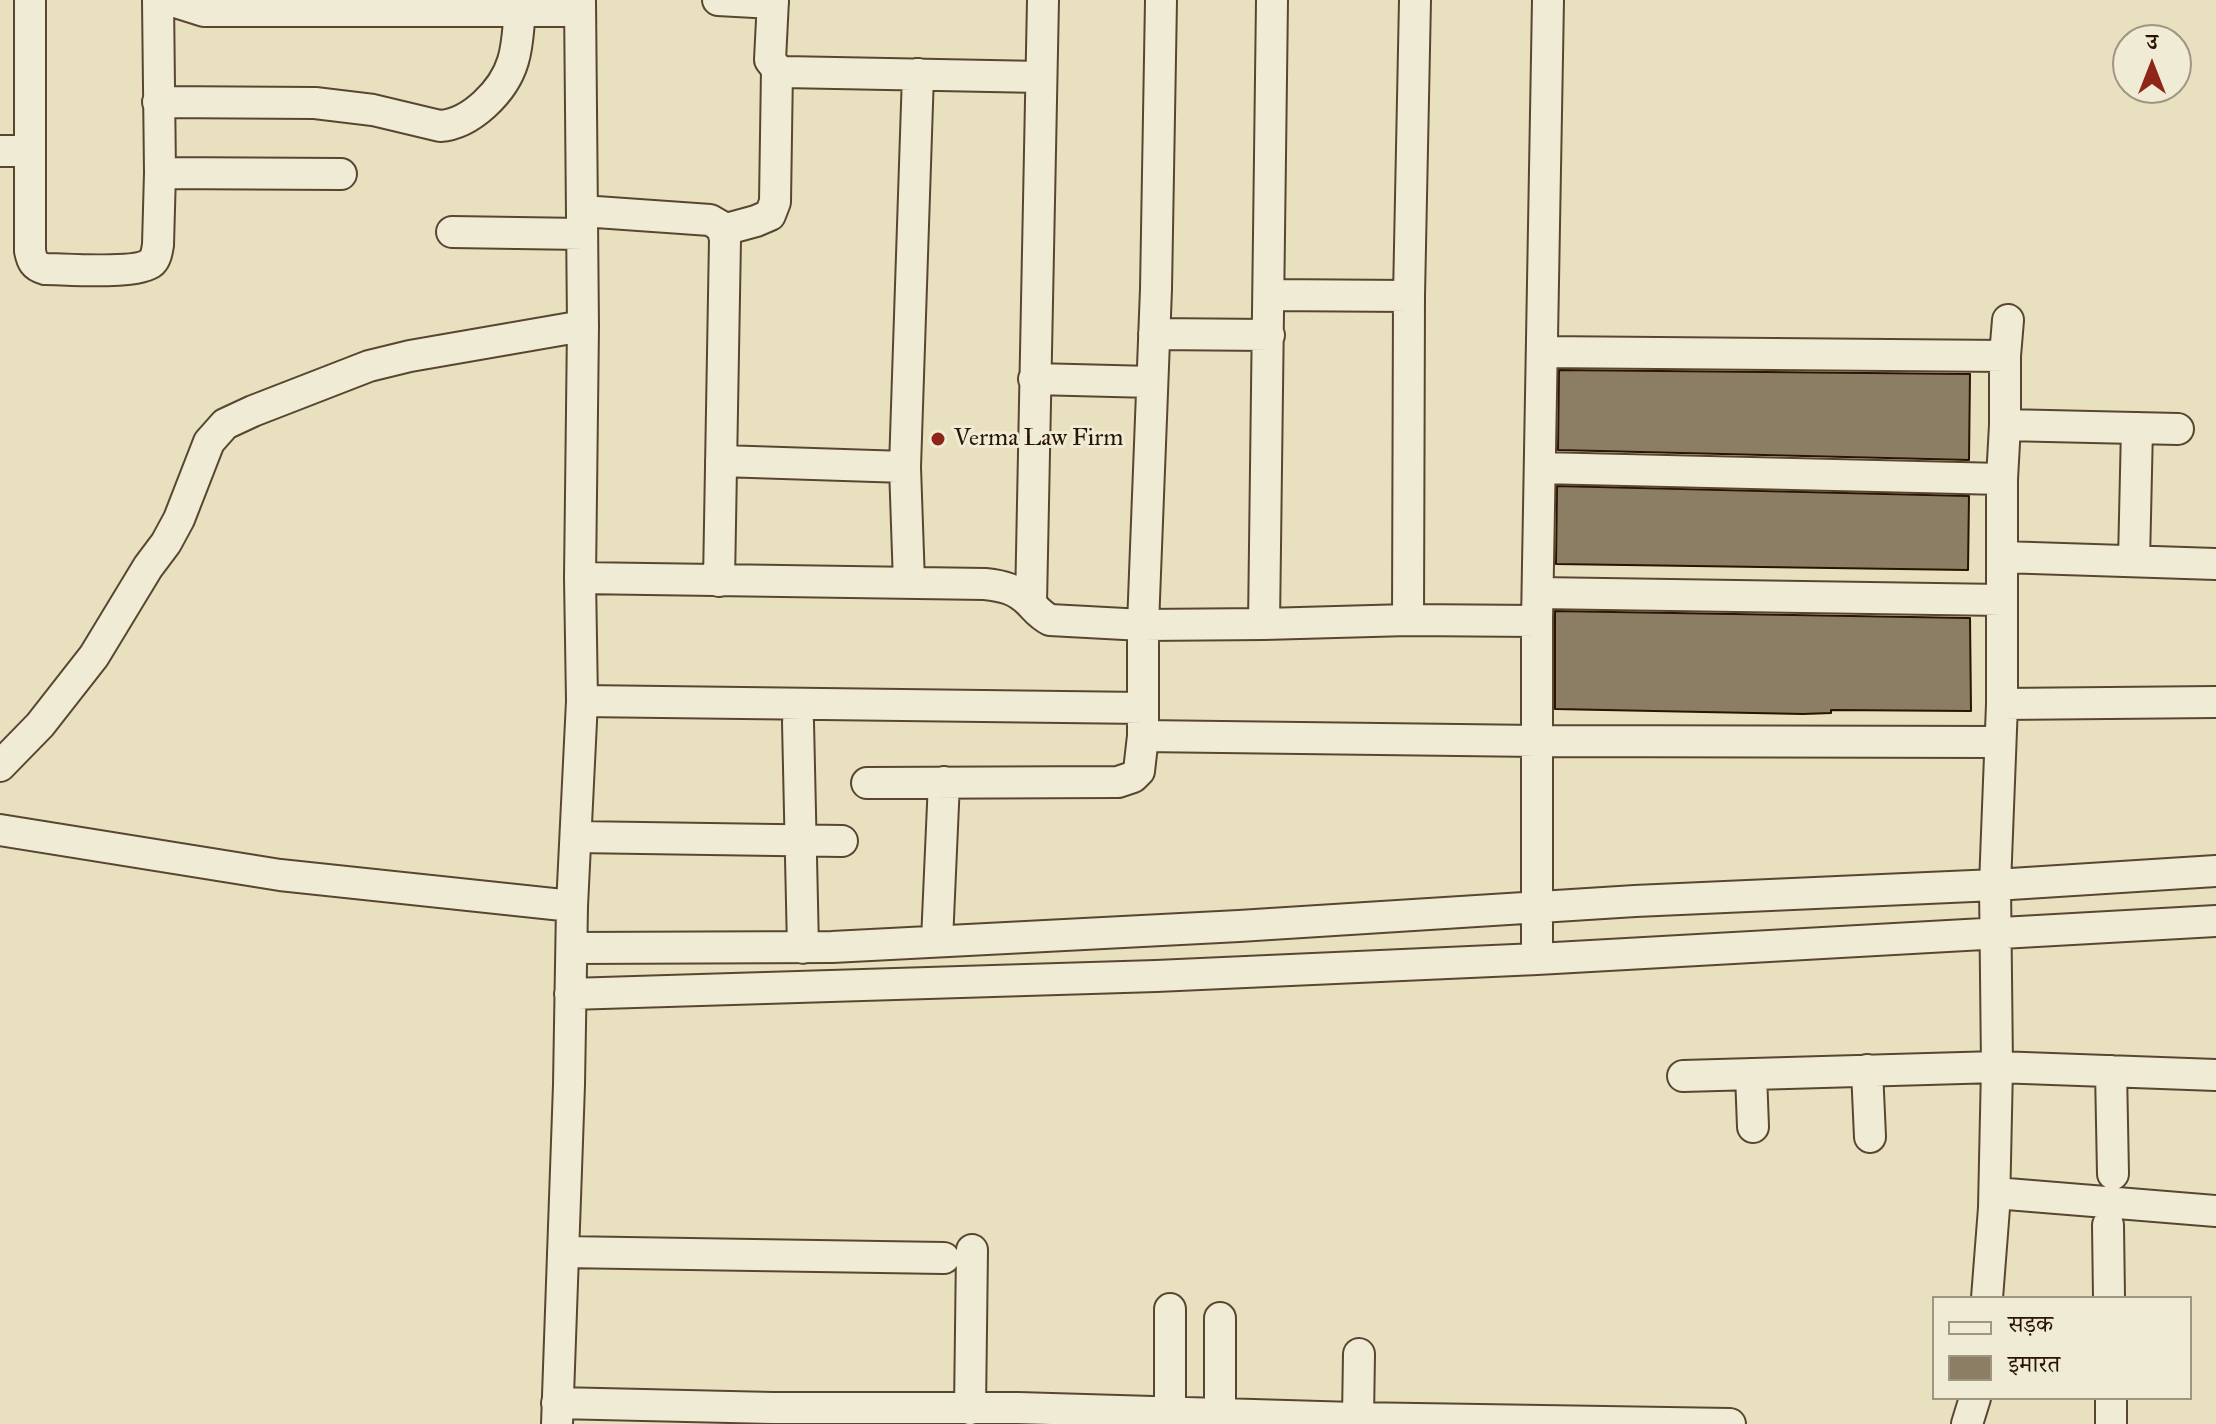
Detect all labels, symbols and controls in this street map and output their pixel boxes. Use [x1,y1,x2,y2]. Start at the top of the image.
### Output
north arrow [2112,24,2192,104]
text: उ [2146,28,2158,55]
place label: Verma Law Firm [954,425,1124,453]
marker: Verma Law Firm [929,430,947,448]
legend [1932,1296,2192,1400]
text: सड़क [2008,1309,2053,1339]
text: इमारत [2008,1349,2060,1379]

